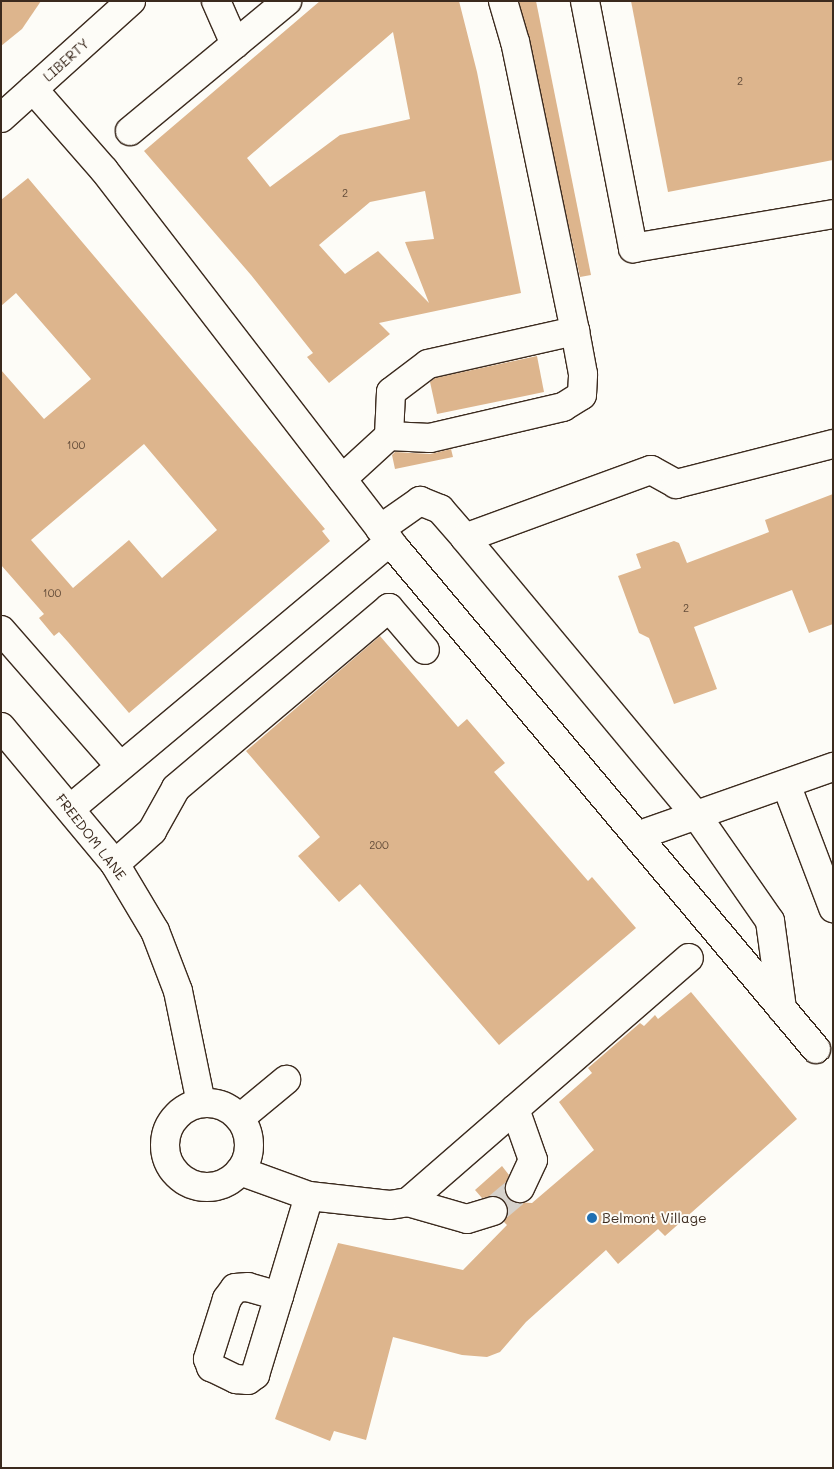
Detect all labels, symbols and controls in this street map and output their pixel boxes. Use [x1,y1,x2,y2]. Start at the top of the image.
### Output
street label: LIBERTY [40,35,92,85]
house number: 2 [737,74,743,88]
house number: 2 [342,186,348,200]
house number: 100 [67,438,85,452]
house number: 100 [43,586,61,600]
house number: 2 [683,601,689,615]
street label: FREEDOM LANE [52,791,130,883]
house number: 200 [369,838,389,852]
place label: Belmont Village [602,1210,707,1226]
marker: Belmont Village [586,1212,598,1224]

